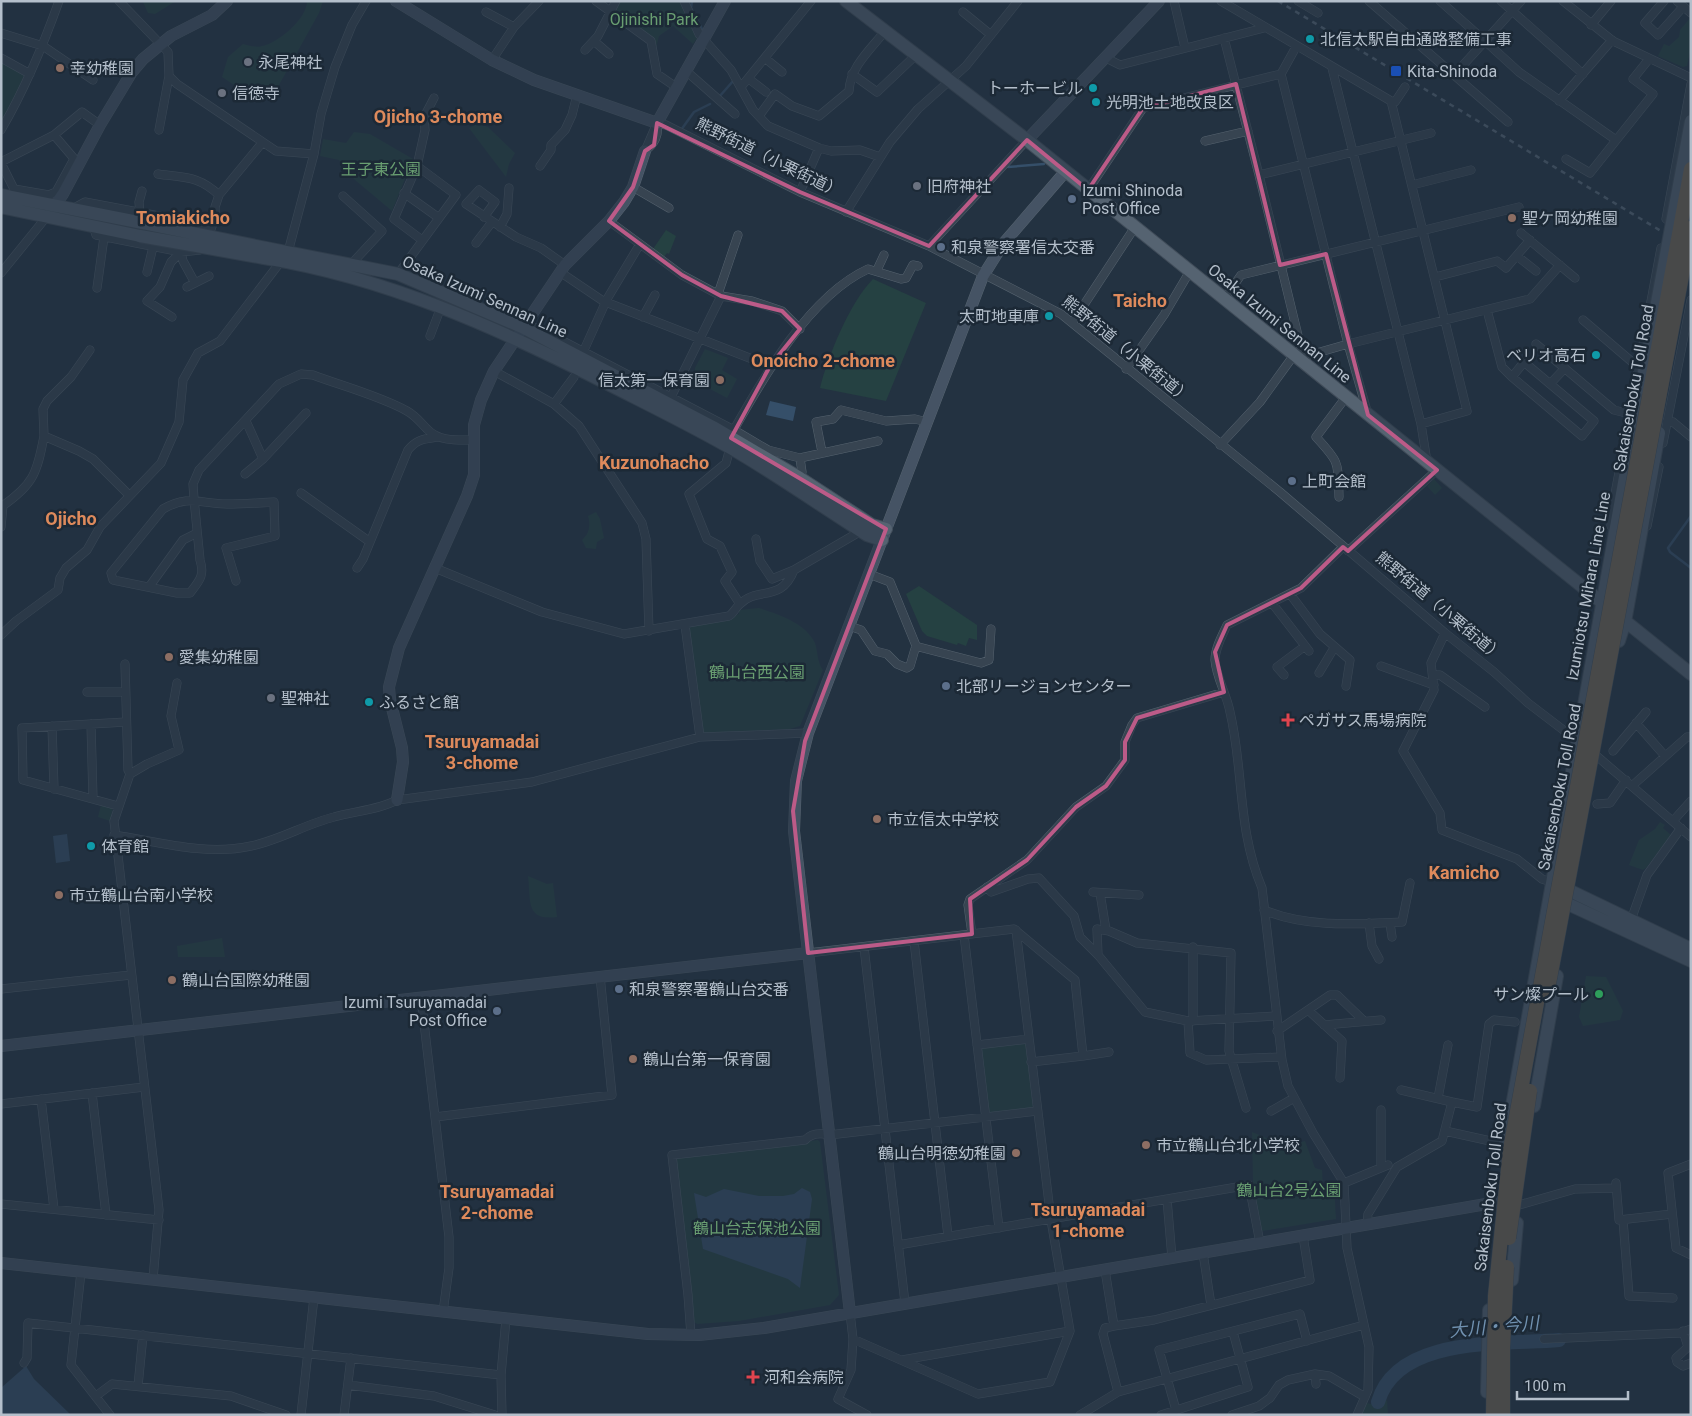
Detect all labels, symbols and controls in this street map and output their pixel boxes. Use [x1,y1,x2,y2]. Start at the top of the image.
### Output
park label: Ojinishi Park [610,10,699,29]
place label: 北信太駅自由通路整備工事 [1320,30,1512,49]
marker: 北信太駅自由通路整備工事 [1304,33,1316,45]
place label: 永尾神社 [258,53,322,72]
marker: 永尾神社 [242,56,254,68]
place label: 幸幼稚園 [70,59,134,78]
marker: 幸幼稚園 [54,62,66,74]
place label: Kita-Shinoda [1407,62,1497,81]
marker: Kita-Shinoda [1389,64,1403,78]
place label: トーホービル [987,79,1083,98]
marker: トーホービル [1087,82,1099,94]
place label: 信徳寺 [232,84,280,103]
marker: 信徳寺 [216,87,228,99]
place label: 光明池土地改良区 [1106,93,1234,112]
marker: 光明池土地改良区 [1090,96,1102,108]
district label: Ojicho 3-chome [374,106,502,127]
street label: 熊野街道（小栗街道） [693,114,845,201]
park label: 王子東公園 [341,160,421,179]
place label: 旧府神社 [927,177,991,196]
marker: 旧府神社 [911,180,923,192]
place label: Izumi Shinoda Post Office [1082,181,1183,218]
marker: Izumi Shinoda Post Office [1066,193,1078,205]
district label: Tomiakicho [136,207,230,228]
place label: 聖ケ岡幼稚園 [1522,209,1618,228]
marker: 聖ケ岡幼稚園 [1506,212,1518,224]
place label: 和泉警察署信太交番 [951,238,1095,257]
marker: 和泉警察署信太交番 [935,241,947,253]
street label: Osaka Izumi Sennan Line [399,251,570,341]
street label: Osaka Izumi Sennan Line [1204,260,1355,387]
district label: Taicho [1113,290,1167,311]
street label: 熊野街道（小栗街道） [1059,292,1195,407]
street label: Sakaisenboku Toll Road [1609,303,1658,473]
place label: 太町地車庫 [959,307,1039,326]
marker: 太町地車庫 [1043,310,1055,322]
place label: ベリオ高石 [1506,346,1586,365]
marker: ベリオ高石 [1590,349,1602,361]
district label: Onoicho 2-chome [751,350,895,371]
place label: 信太第一保育園 [598,371,710,390]
marker: 信太第一保育園 [714,374,726,386]
district label: Kuzunohacho [599,452,709,473]
place label: 上町会館 [1302,472,1366,491]
marker: 上町会館 [1286,475,1298,487]
street label: Izumiotsu Mihara Line Line [1563,490,1614,682]
district label: Ojicho [45,508,97,529]
street label: 熊野街道（小栗街道） [1372,548,1507,665]
place label: 愛集幼稚園 [179,648,259,667]
marker: 愛集幼稚園 [163,651,175,663]
park label: 鶴山台西公園 [709,663,805,682]
place label: 北部リージョンセンター [956,677,1132,696]
marker: 北部リージョンセンター [940,680,952,692]
place label: 聖神社 [281,689,329,708]
marker: 聖神社 [265,692,277,704]
place label: ふるさと館 [379,693,459,712]
marker: ふるさと館 [363,696,375,708]
street label: Sakaisenboku Toll Road [1534,702,1585,872]
place label: ペガサス馬場病院 [1299,711,1427,730]
marker: ペガサス馬場病院 [1281,713,1295,727]
district label: Tsuruyamadai 3-chome [425,731,539,773]
place label: 市立信太中学校 [887,810,999,829]
marker: 市立信太中学校 [871,813,883,825]
place label: 体育館 [101,837,149,856]
marker: 体育館 [85,840,97,852]
district label: Kamicho [1428,862,1500,883]
place label: 市立鶴山台南小学校 [69,886,213,905]
marker: 市立鶴山台南小学校 [53,889,65,901]
place label: 鶴山台国際幼稚園 [182,971,310,990]
marker: 鶴山台国際幼稚園 [166,974,178,986]
place label: 和泉警察署鶴山台交番 [629,980,789,999]
marker: 和泉警察署鶴山台交番 [613,983,625,995]
place label: サン燦プール [1493,985,1589,1004]
marker: サン燦プール [1593,988,1605,1000]
place label: Izumi Tsuruyamadai Post Office [344,993,487,1030]
marker: Izumi Tsuruyamadai Post Office [491,1005,503,1017]
place label: 鶴山台第一保育園 [643,1050,771,1069]
marker: 鶴山台第一保育園 [627,1053,639,1065]
street label: Sakaisenboku Toll Road [1471,1102,1510,1272]
place label: 市立鶴山台北小学校 [1156,1136,1300,1155]
marker: 市立鶴山台北小学校 [1140,1139,1152,1151]
place label: 鶴山台明徳幼稚園 [878,1144,1006,1163]
marker: 鶴山台明徳幼稚園 [1010,1147,1022,1159]
district label: Tsuruyamadai 2-chome [440,1181,554,1223]
park label: 鶴山台2号公園 [1237,1181,1342,1200]
district label: Tsuruyamadai 1-chome [1031,1199,1145,1241]
park label: 鶴山台志保池公園 [693,1219,821,1238]
water label: 大川・今川 [1448,1312,1542,1341]
place label: 河和会病院 [764,1368,844,1387]
scale bar [1517,1368,1628,1400]
marker: 河和会病院 [746,1370,760,1384]
text: 100 m [1524,1377,1566,1395]

